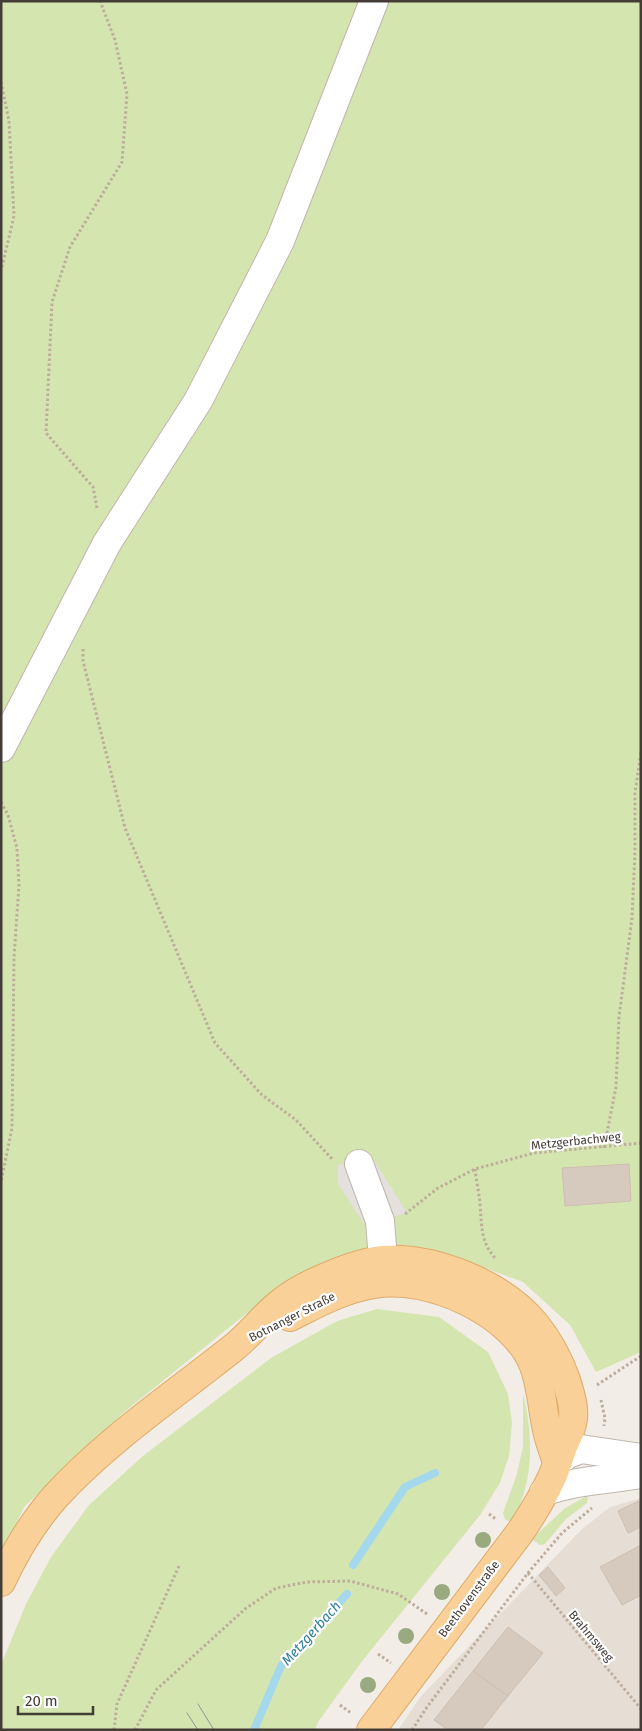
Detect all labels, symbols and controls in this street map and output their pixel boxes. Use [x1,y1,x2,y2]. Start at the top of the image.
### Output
street label: Metzgerbachweg [530,1129,622,1153]
street label: Botnanger Straße [247,1289,337,1345]
street label: Beethovenstraße [436,1558,502,1640]
water label: Metzgerbach [278,1598,345,1669]
street label: Brahmsweg [566,1608,617,1665]
scale bar [18,1684,92,1716]
text: 20 m [25,1692,58,1710]

